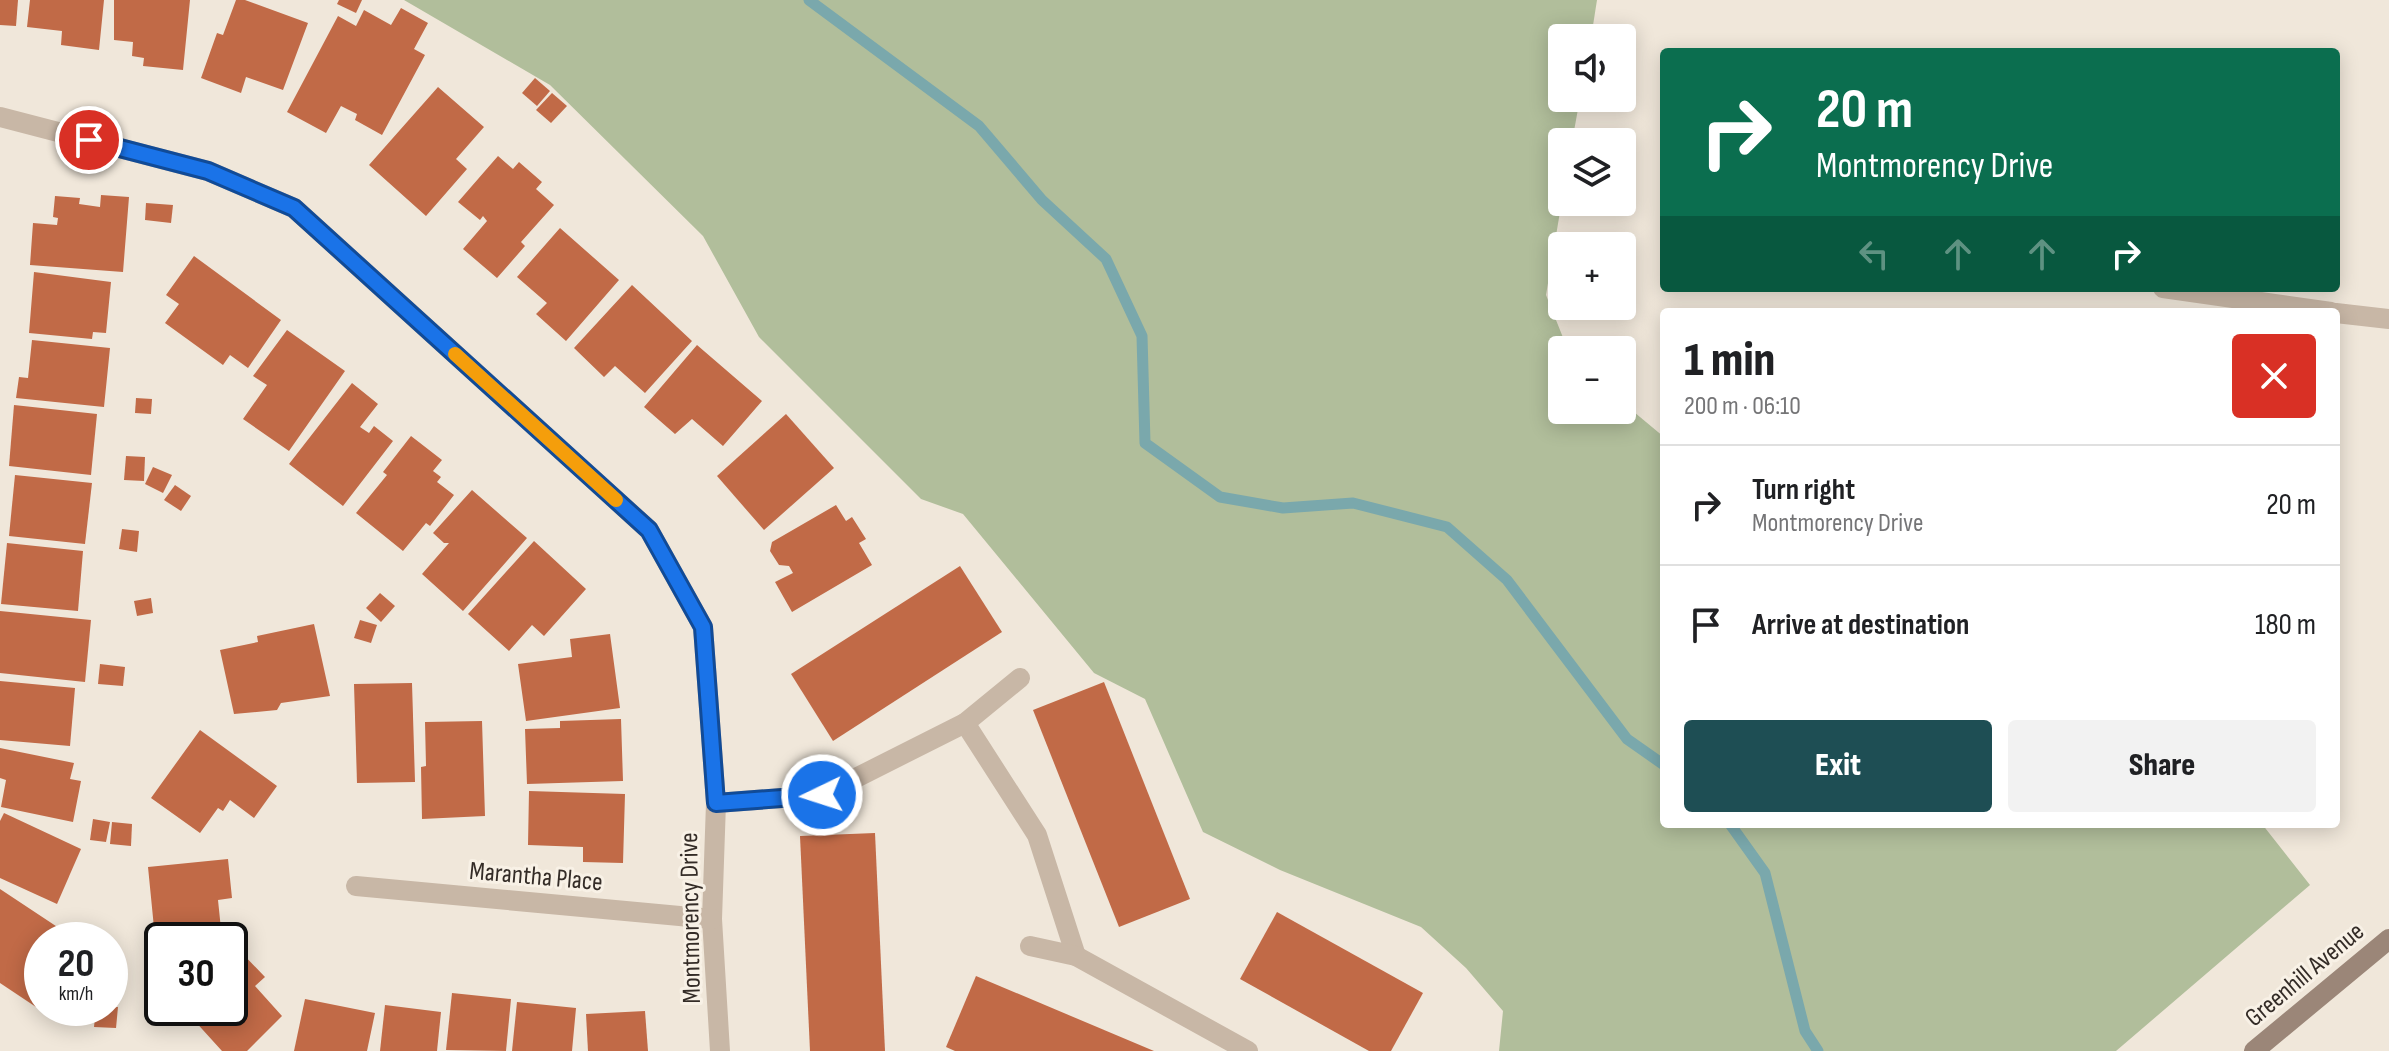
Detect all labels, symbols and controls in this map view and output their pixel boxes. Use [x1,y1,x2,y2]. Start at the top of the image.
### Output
map controls [1548,24,1636,424]
button: sound [1548,24,1636,112]
text: 20 m [1816,77,1913,144]
icon: right [1684,80,1788,184]
pin [55,106,123,174]
icon: arrive [67,118,111,162]
button: layers [1548,128,1636,216]
text: Montmorency Drive [1816,145,2053,188]
button: + [1548,232,1636,320]
icon: left [1852,232,1896,276]
icon: ahead [1936,232,1980,276]
icon: ahead [2020,232,2064,276]
icon: right [2104,232,2148,276]
text: 1 min [1684,332,1775,389]
button: close [2232,334,2316,418]
button: − [1548,336,1636,424]
text: 200 m · 06:10 [1684,391,1801,422]
text: Turn right [1752,472,1855,508]
icon: right [1684,483,1728,527]
text: 20 m [2266,487,2316,523]
text: Montmorency Drive [1752,508,1923,539]
icon: arrive [1684,603,1728,647]
text: Arrive at destination [1752,607,1969,643]
text: 180 m [2255,607,2316,643]
button: Exit [1684,720,1992,812]
button: Share [2008,720,2316,812]
position arrow [780,753,864,837]
street label: Montmorency Drive [674,832,708,1004]
street label: Marantha Place [468,856,604,898]
street label: Greenhill Avenue [2239,916,2371,1034]
speed limit sign: 30 [144,922,248,1026]
text: 20 [58,940,94,988]
text: km/h [59,982,93,1006]

